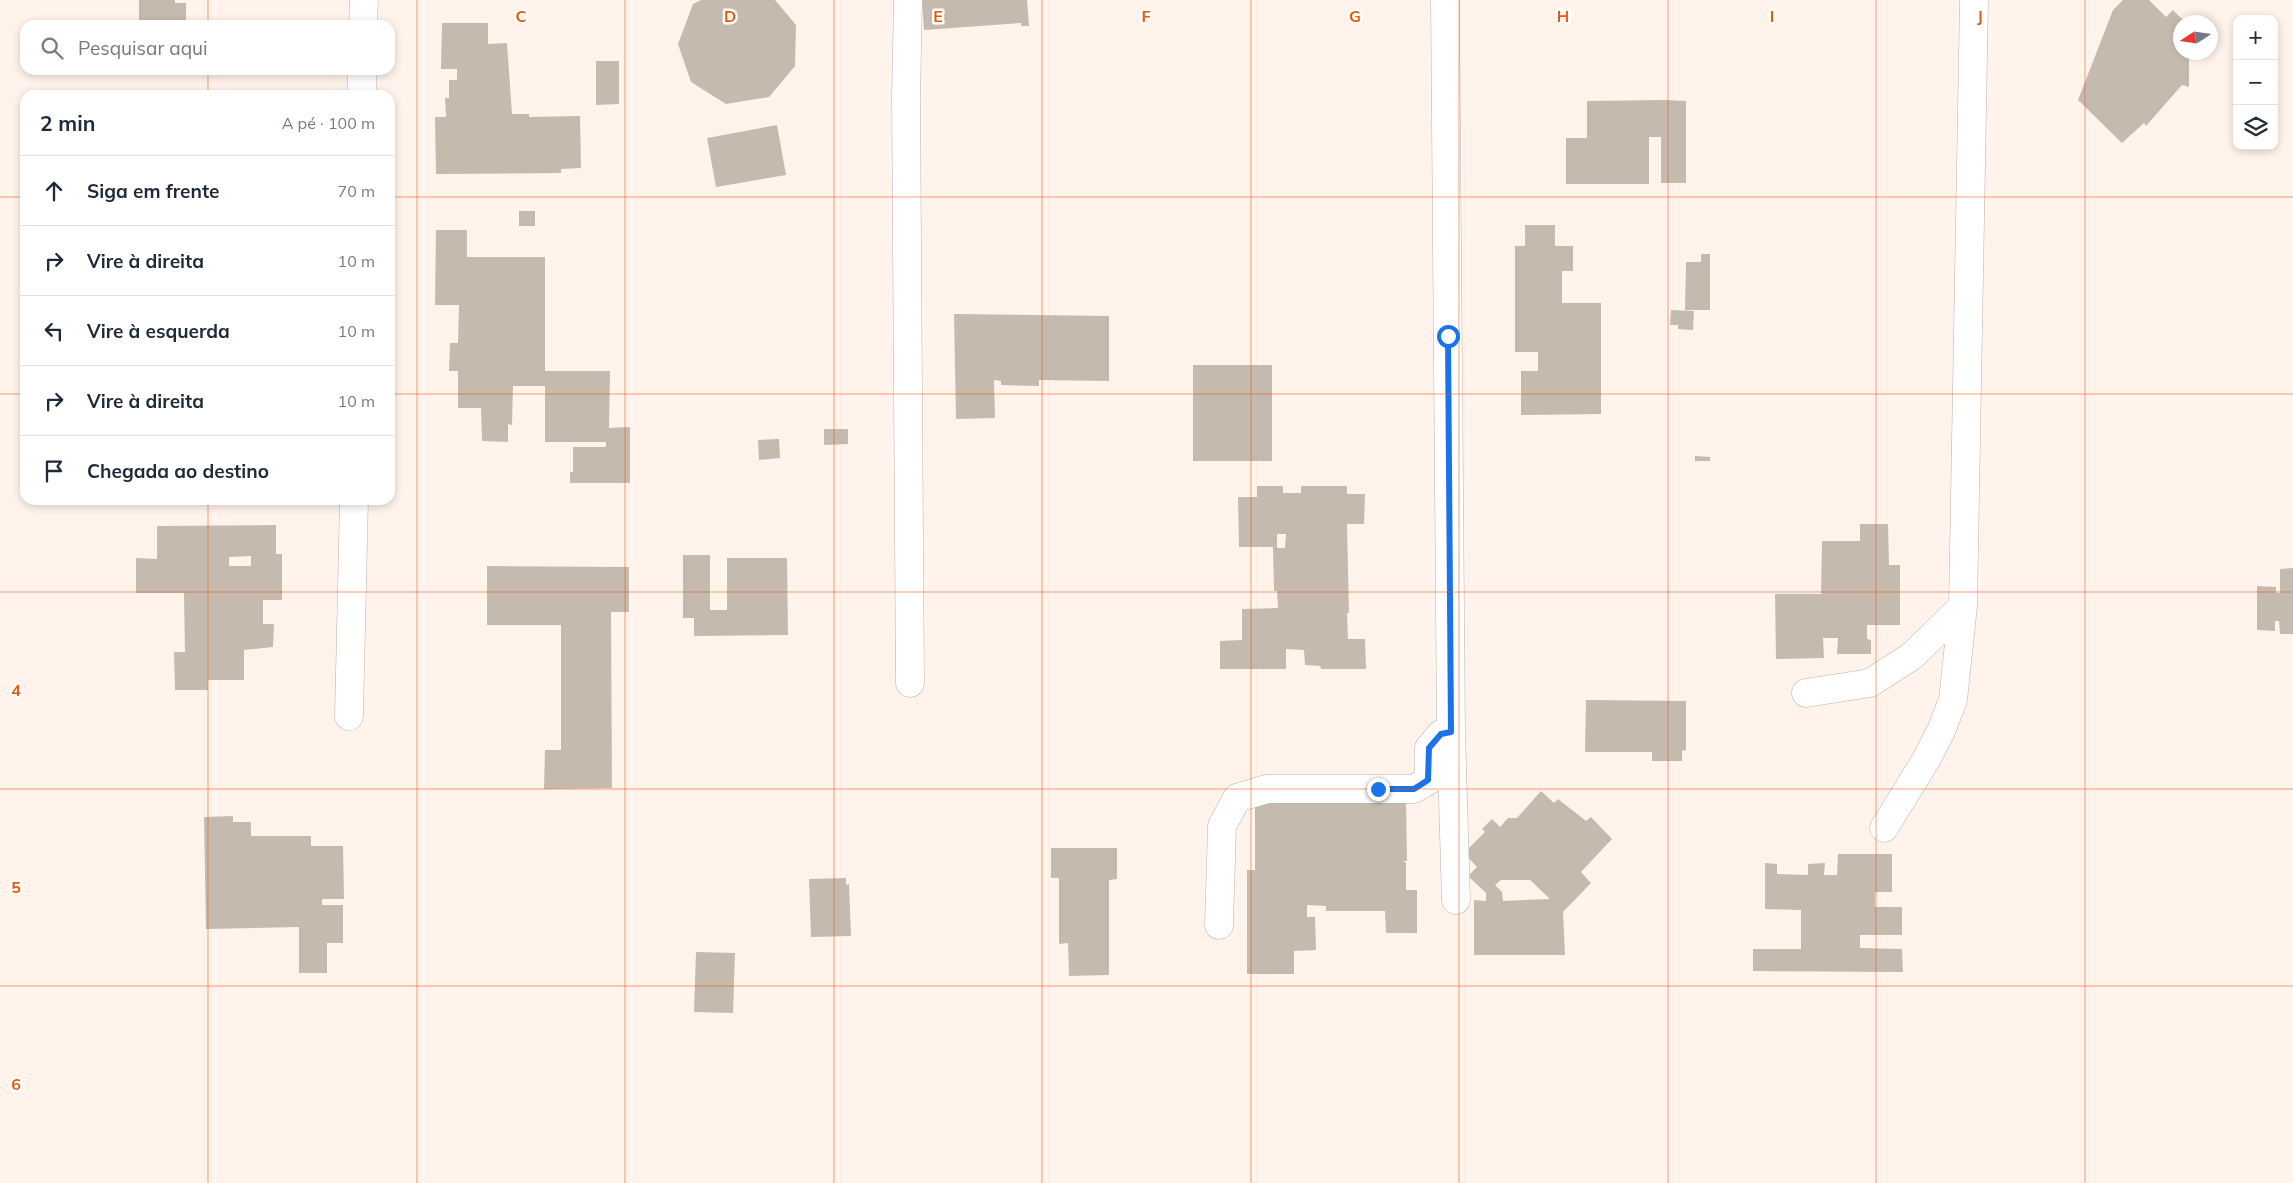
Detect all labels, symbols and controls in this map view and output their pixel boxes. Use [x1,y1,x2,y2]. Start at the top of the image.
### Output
text: C [516,6,527,26]
text: D [724,6,736,26]
text: E [933,6,943,26]
text: F [1141,6,1151,26]
text: G [1349,6,1361,26]
text: H [1557,6,1569,26]
text: I [1770,6,1774,26]
text: J [1977,6,1983,26]
north arrow [2173,15,2218,60]
map controls [2233,15,2278,150]
button: + [2233,15,2278,60]
search box [20,20,395,75]
icon: search [38,34,66,62]
text: Pesquisar aqui [78,36,208,60]
button: − [2233,60,2278,105]
button: layers [2233,105,2278,150]
text: 2 min [40,110,95,136]
text: A pé · 100 m [282,113,375,133]
icon: ahead [40,177,68,205]
text: Siga em frente [87,179,219,203]
text: 70 m [338,181,375,201]
icon: right [40,247,68,275]
text: Vire à direita [87,249,204,273]
text: 10 m [338,251,375,271]
icon: left [40,317,68,345]
text: Vire à esquerda [87,319,230,343]
text: 10 m [338,321,375,341]
route start [1437,325,1460,348]
icon: right [40,387,68,415]
text: Vire à direita [87,389,204,413]
text: 10 m [338,391,375,411]
icon: arrive [40,457,68,485]
text: Chegada ao destino [87,459,269,483]
text: 4 [11,680,21,700]
route end [1367,778,1390,801]
text: 5 [11,877,21,897]
text: 6 [11,1074,21,1094]

